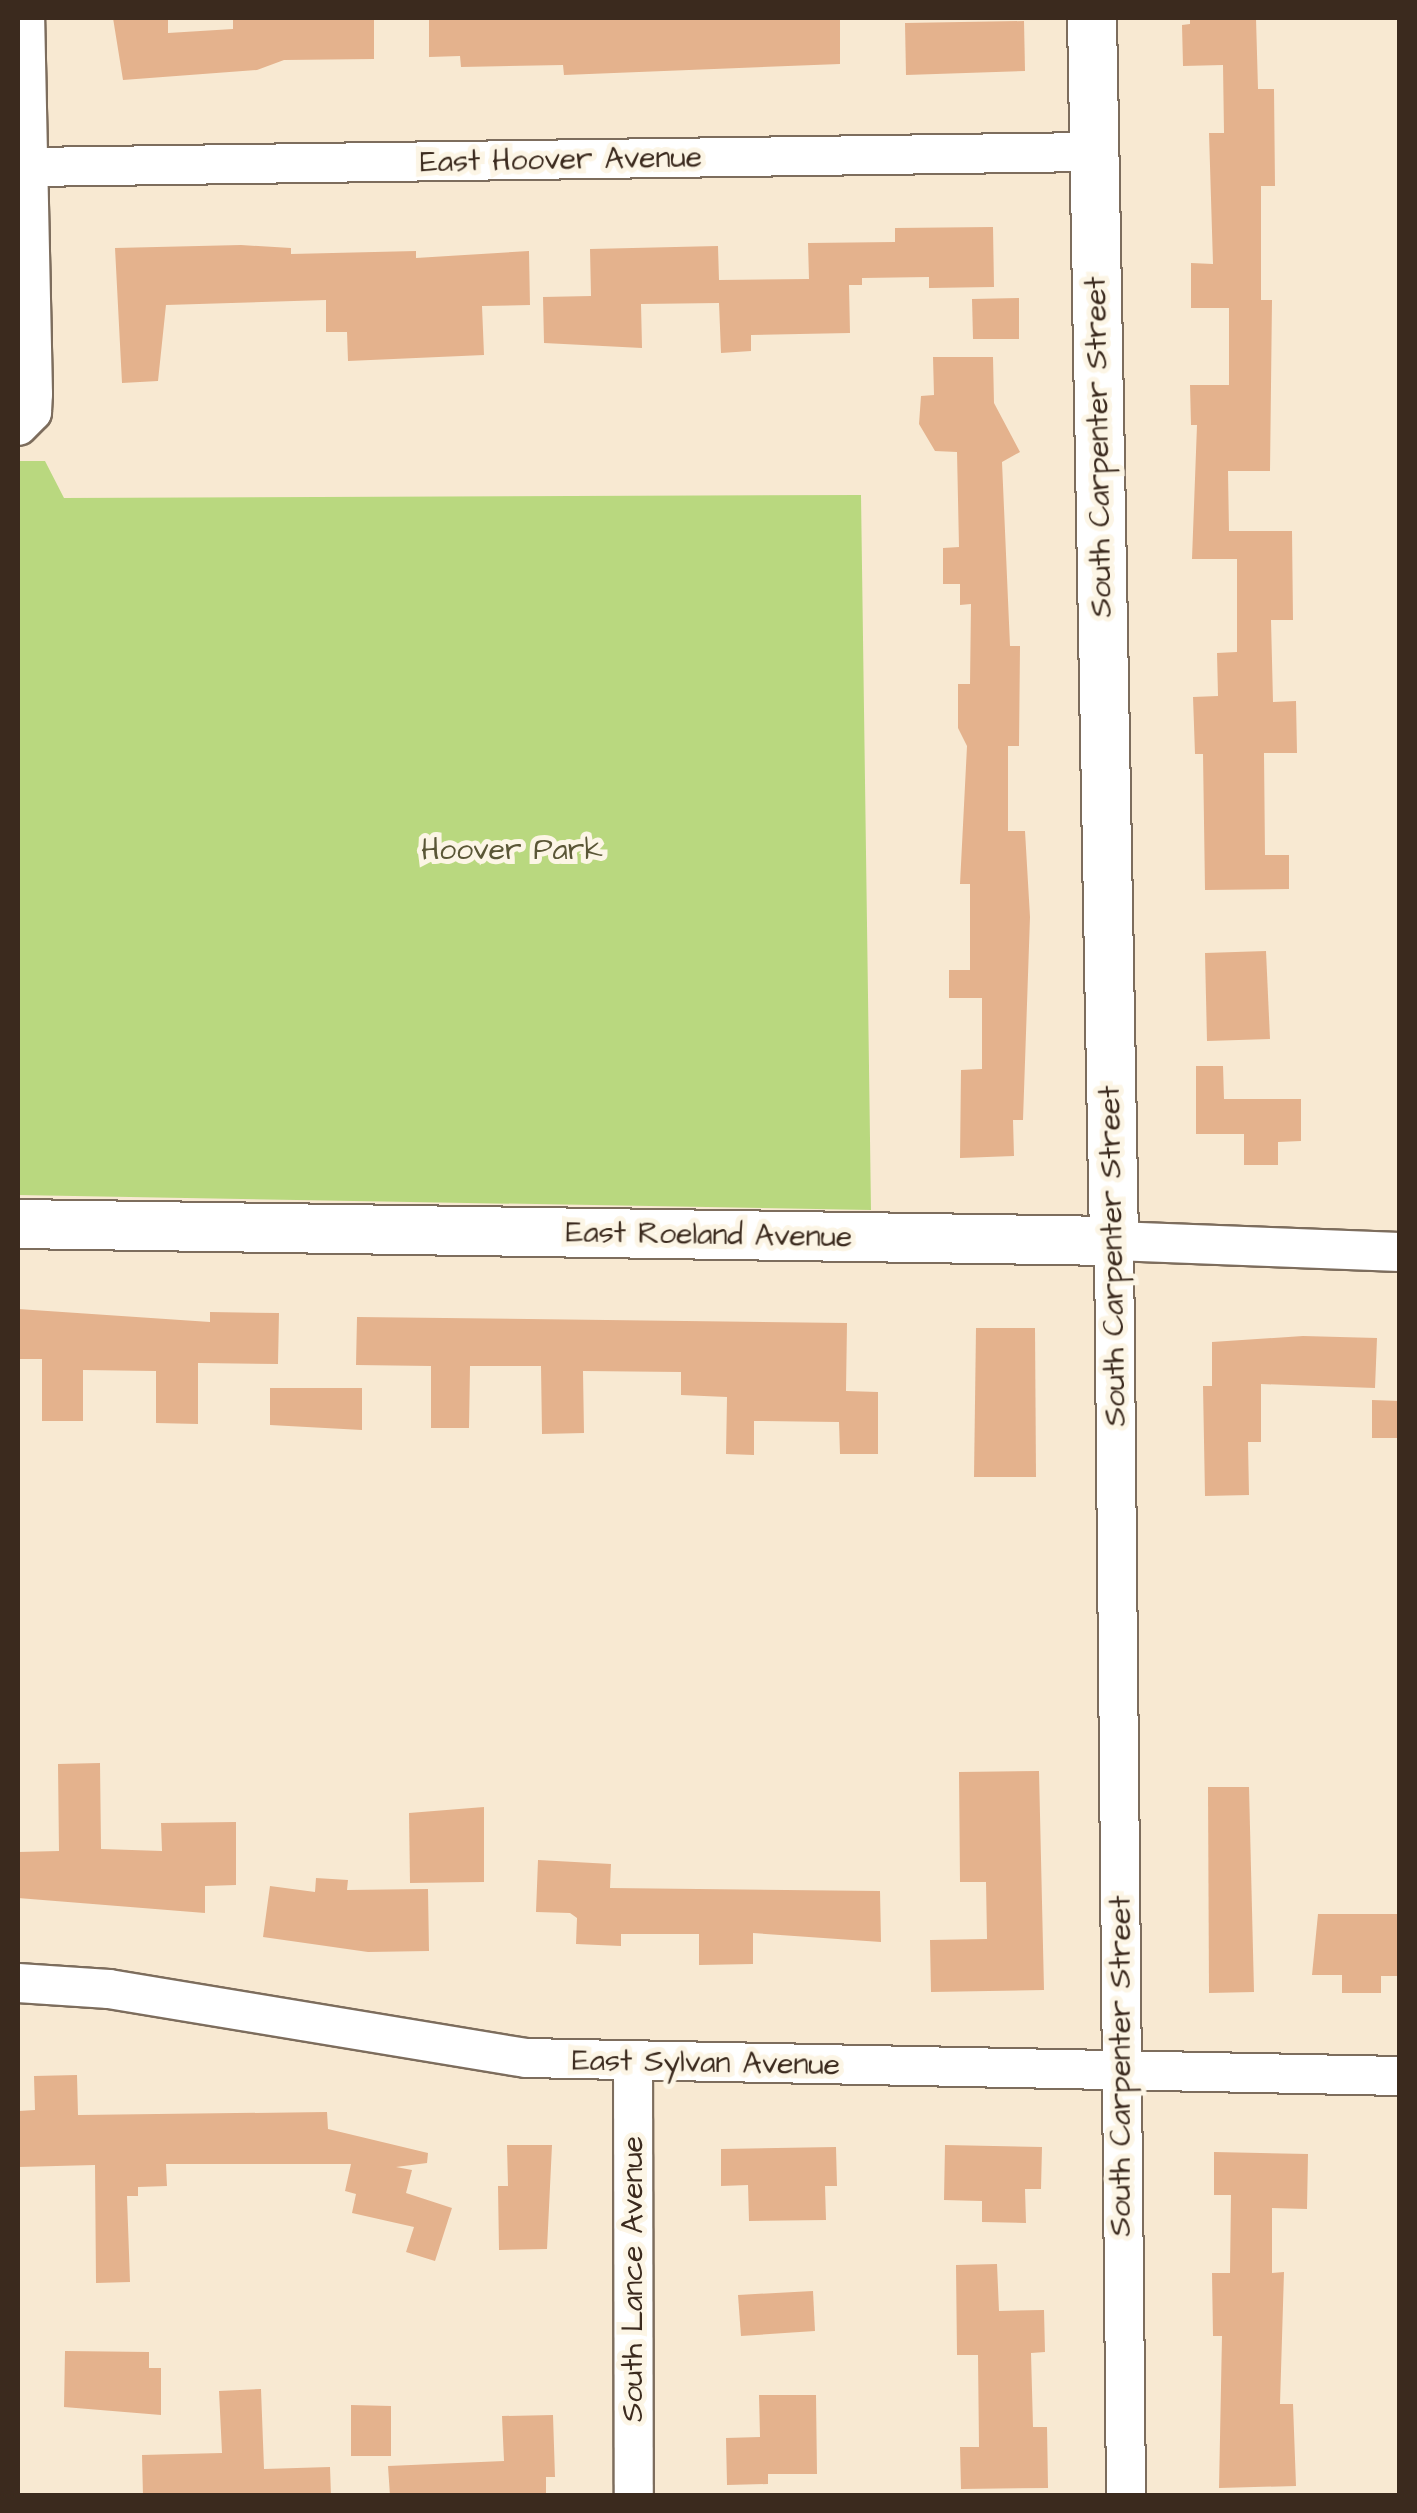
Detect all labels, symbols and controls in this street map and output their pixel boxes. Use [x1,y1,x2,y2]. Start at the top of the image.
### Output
street label: East Hoover Avenue [420,140,702,180]
street label: South Carpenter Street [1078,276,1120,618]
park label: Hoover Park [421,832,603,868]
street label: South Carpenter Street [1092,1085,1134,1427]
street label: East Roeland Avenue [565,1215,853,1255]
street label: South Carpenter Street [1103,1896,1139,2236]
street label: East Sylvan Avenue [572,2043,840,2083]
street label: South Lance Avenue [615,2136,651,2422]

